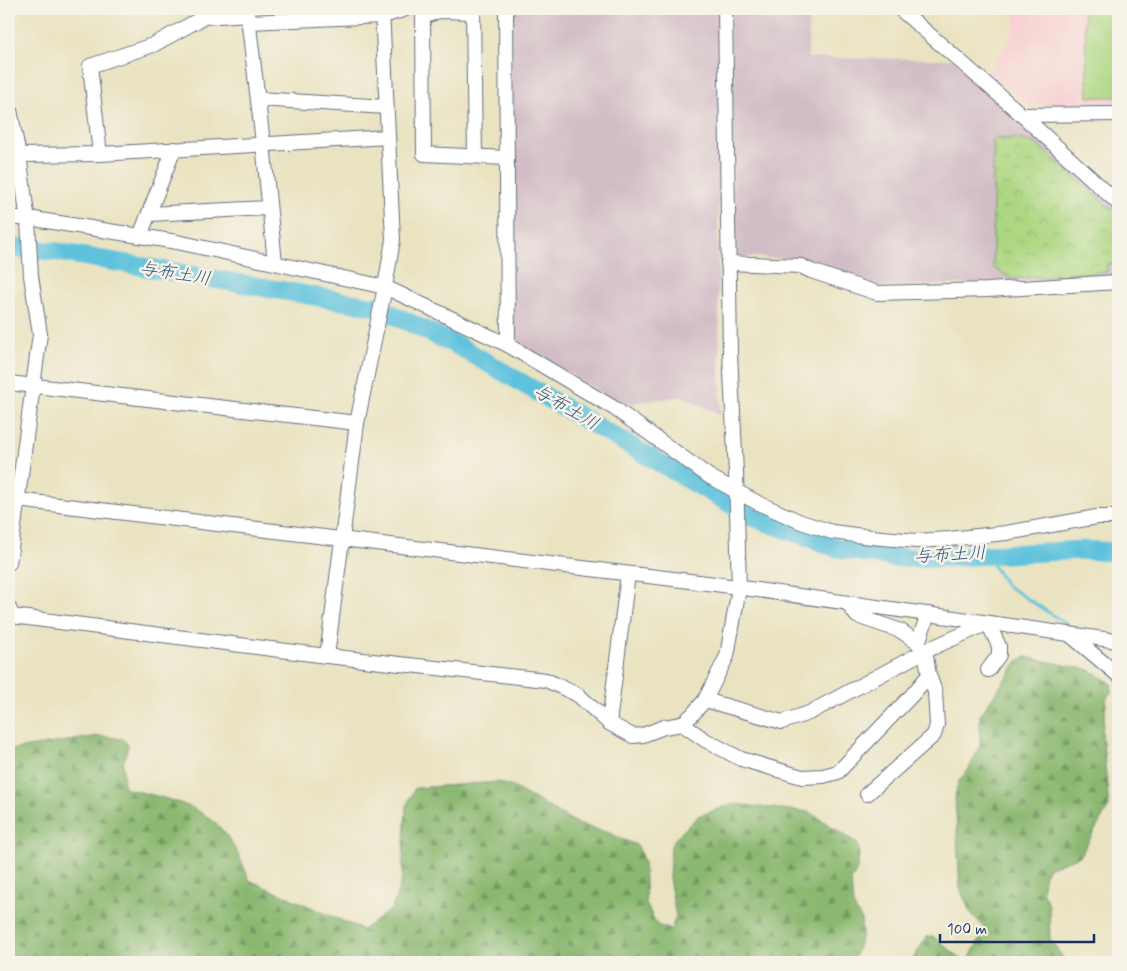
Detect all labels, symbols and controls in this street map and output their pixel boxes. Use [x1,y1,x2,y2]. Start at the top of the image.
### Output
water label: 与布土川 [138,257,212,291]
water label: 与布土川 [529,380,603,436]
water label: 与布土川 [913,541,987,569]
scale bar [940,911,1093,943]
text: 100 m [947,920,987,940]

